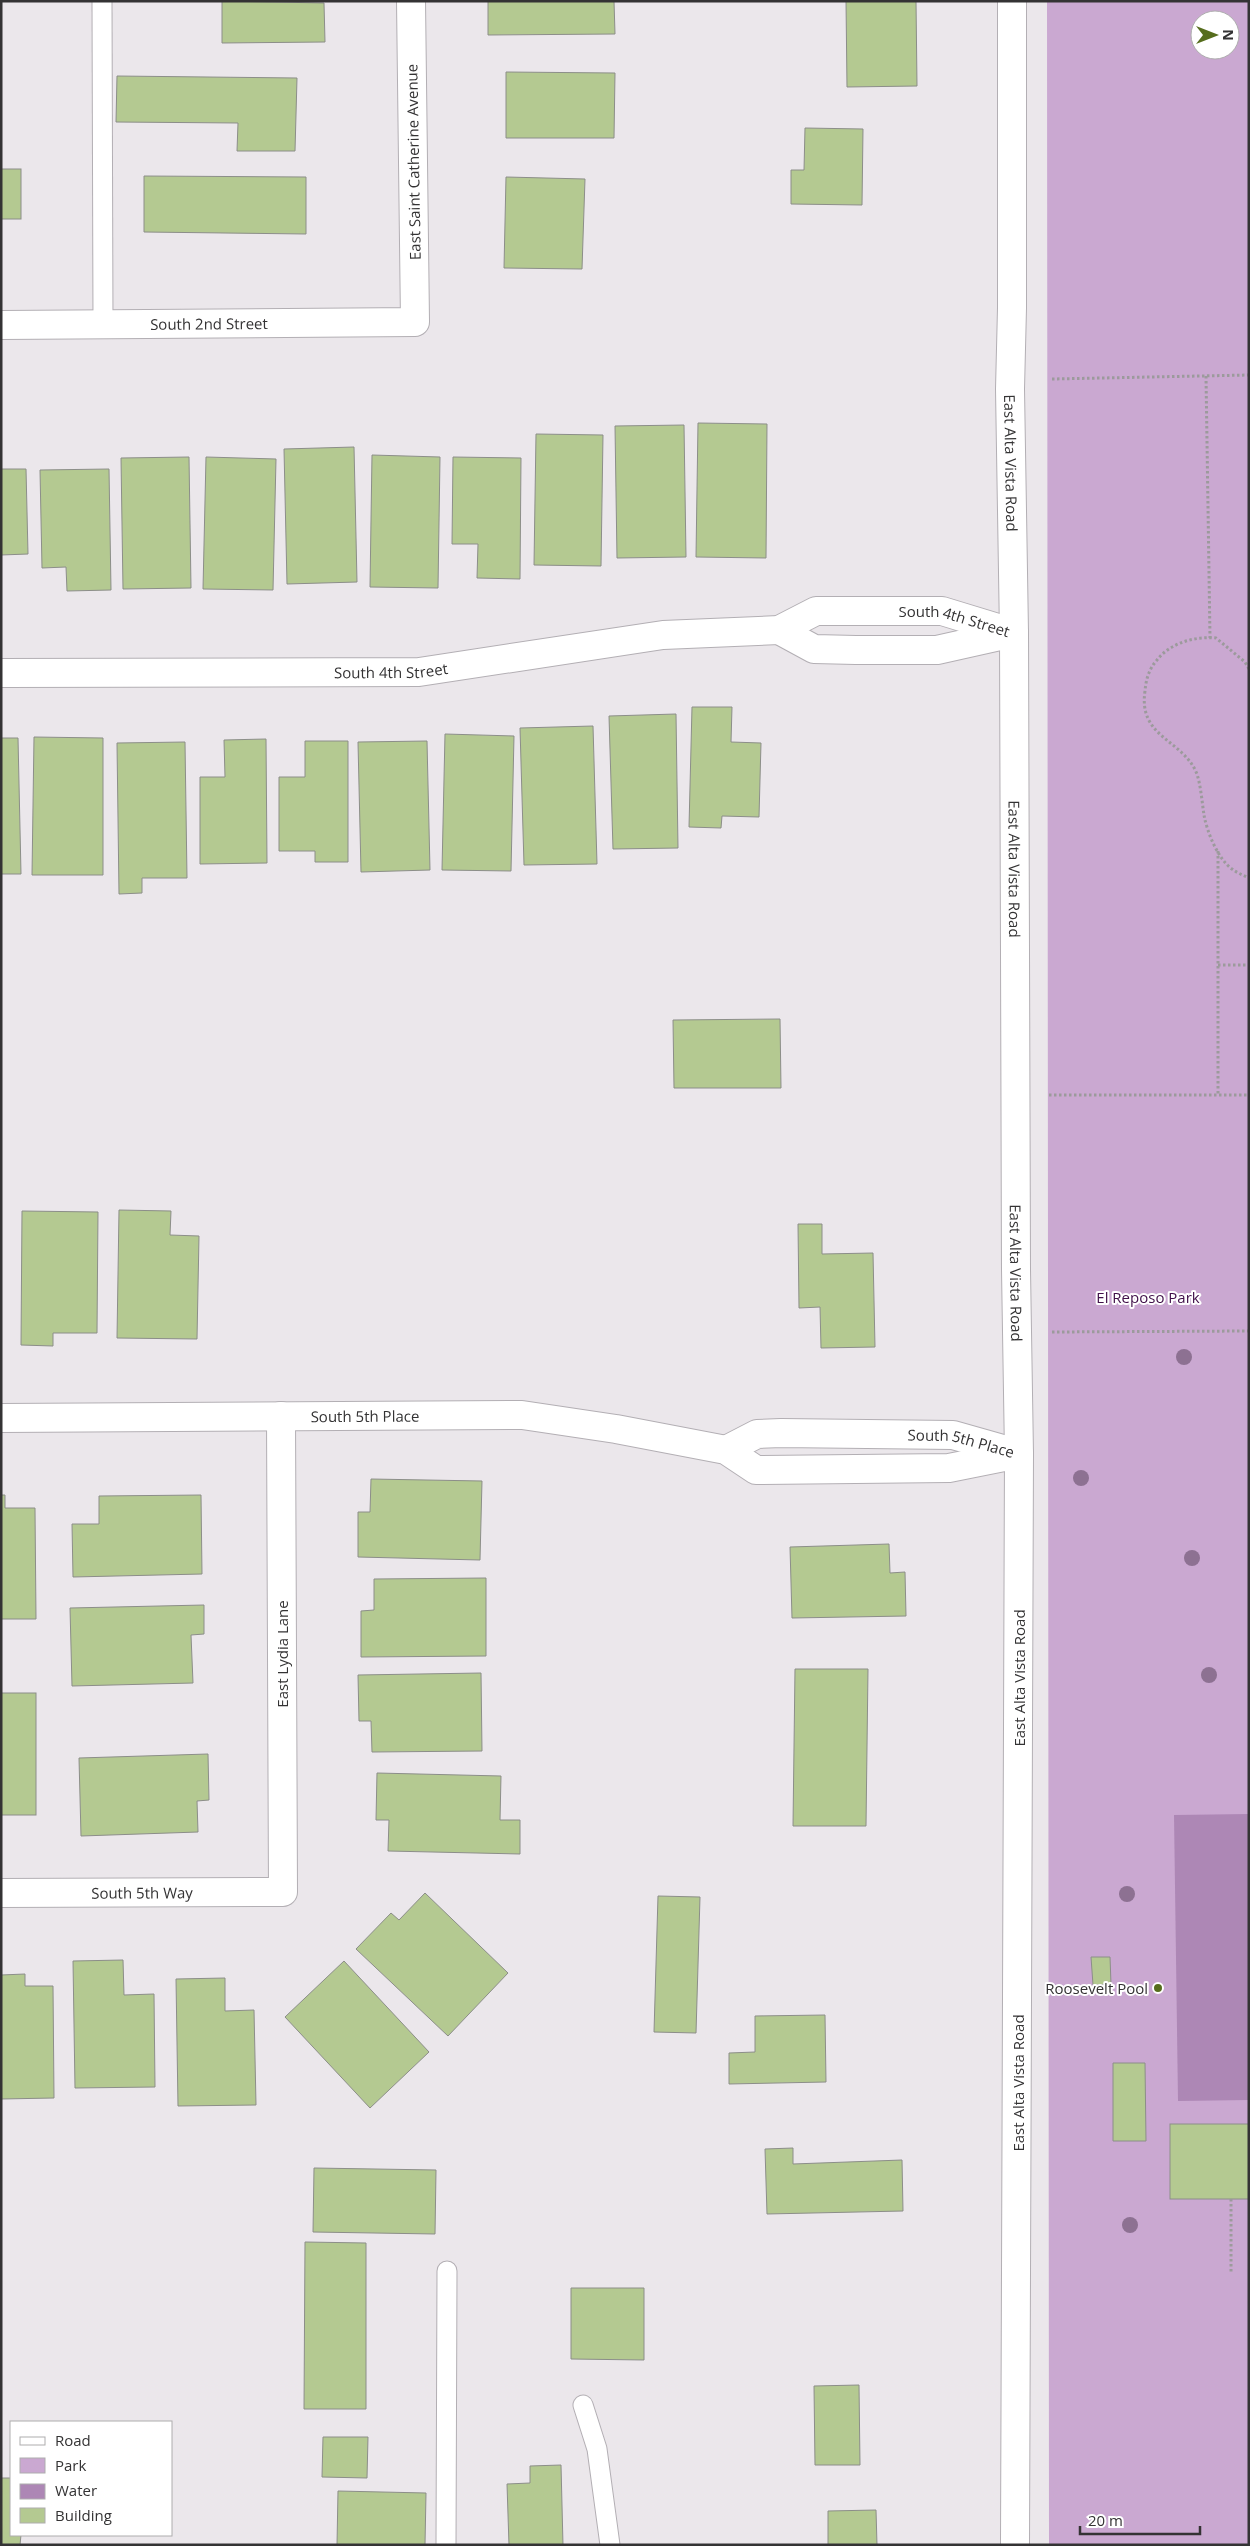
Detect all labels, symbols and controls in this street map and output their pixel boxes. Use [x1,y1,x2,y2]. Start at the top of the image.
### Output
north arrow [1190,10,1240,60]
text: N [1219,29,1238,41]
street label: East Saint Catherine Avenue [401,64,425,260]
street label: South 2nd Street [150,313,268,334]
street label: East Alta Vista Road [1000,394,1022,532]
street label: South 4th Street [899,601,1012,641]
street label: South 4th Street [334,658,449,682]
street label: East Alta Vista Road [1005,800,1025,938]
street label: East Alta Vista Road [1006,1204,1027,1342]
park label: El Reposo Park [1096,1287,1200,1307]
street label: South 5th Place [311,1406,419,1426]
street label: South 5th Place [908,1424,1017,1462]
street label: East Lydia Lane [272,1600,292,1708]
street label: East Alta Vista Road [1009,1609,1029,1747]
street label: South 5th Way [91,1882,193,1903]
place label: Roosevelt Pool [1045,1978,1148,1998]
marker: Roosevelt Pool [1152,1982,1164,1994]
street label: East Alta Vista Road [1008,2014,1028,2152]
legend [10,2421,172,2536]
text: Road [55,2430,91,2450]
text: Park [55,2455,86,2475]
text: Water [55,2480,97,2500]
scale bar [1080,2504,1200,2536]
text: Building [55,2505,112,2525]
text: 20 m [1088,2510,1123,2530]

